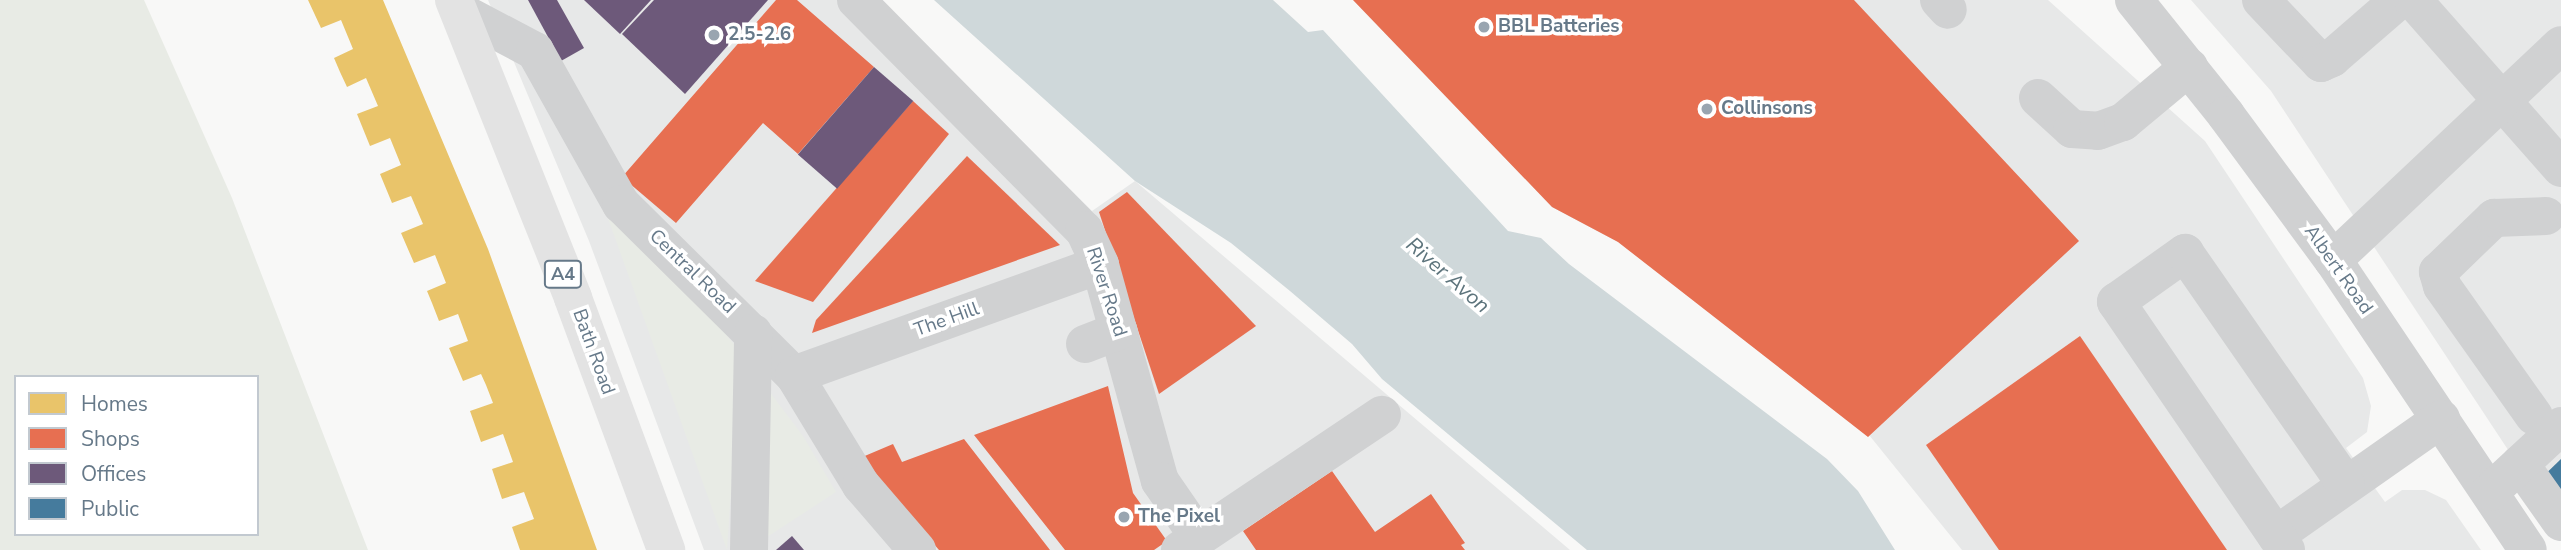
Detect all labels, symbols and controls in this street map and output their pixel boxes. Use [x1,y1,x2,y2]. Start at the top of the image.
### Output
place label: BBL Batteries [1498,16,1620,38]
marker: BBL Batteries [1476,19,1492,35]
place label: 2.5-2.6 [728,24,791,46]
marker: 2.5-2.6 [706,27,722,43]
place label: Collinsons [1721,98,1813,120]
marker: Collinsons [1699,101,1715,117]
street label: Albert Road [2299,221,2377,319]
street label: Central Road [644,225,740,319]
water label: River Avon [1401,232,1495,318]
street label: River Road [1081,244,1131,340]
road number: A4 [544,260,582,288]
street label: The Hill [911,298,983,342]
street label: Bath Road [567,306,619,398]
legend [14,375,259,536]
text: Homes [81,390,148,418]
text: Shops [81,425,140,453]
text: Offices [81,460,146,488]
text: Public [81,495,139,523]
place label: The Pixel [1138,506,1220,528]
marker: The Pixel [1116,509,1132,525]

